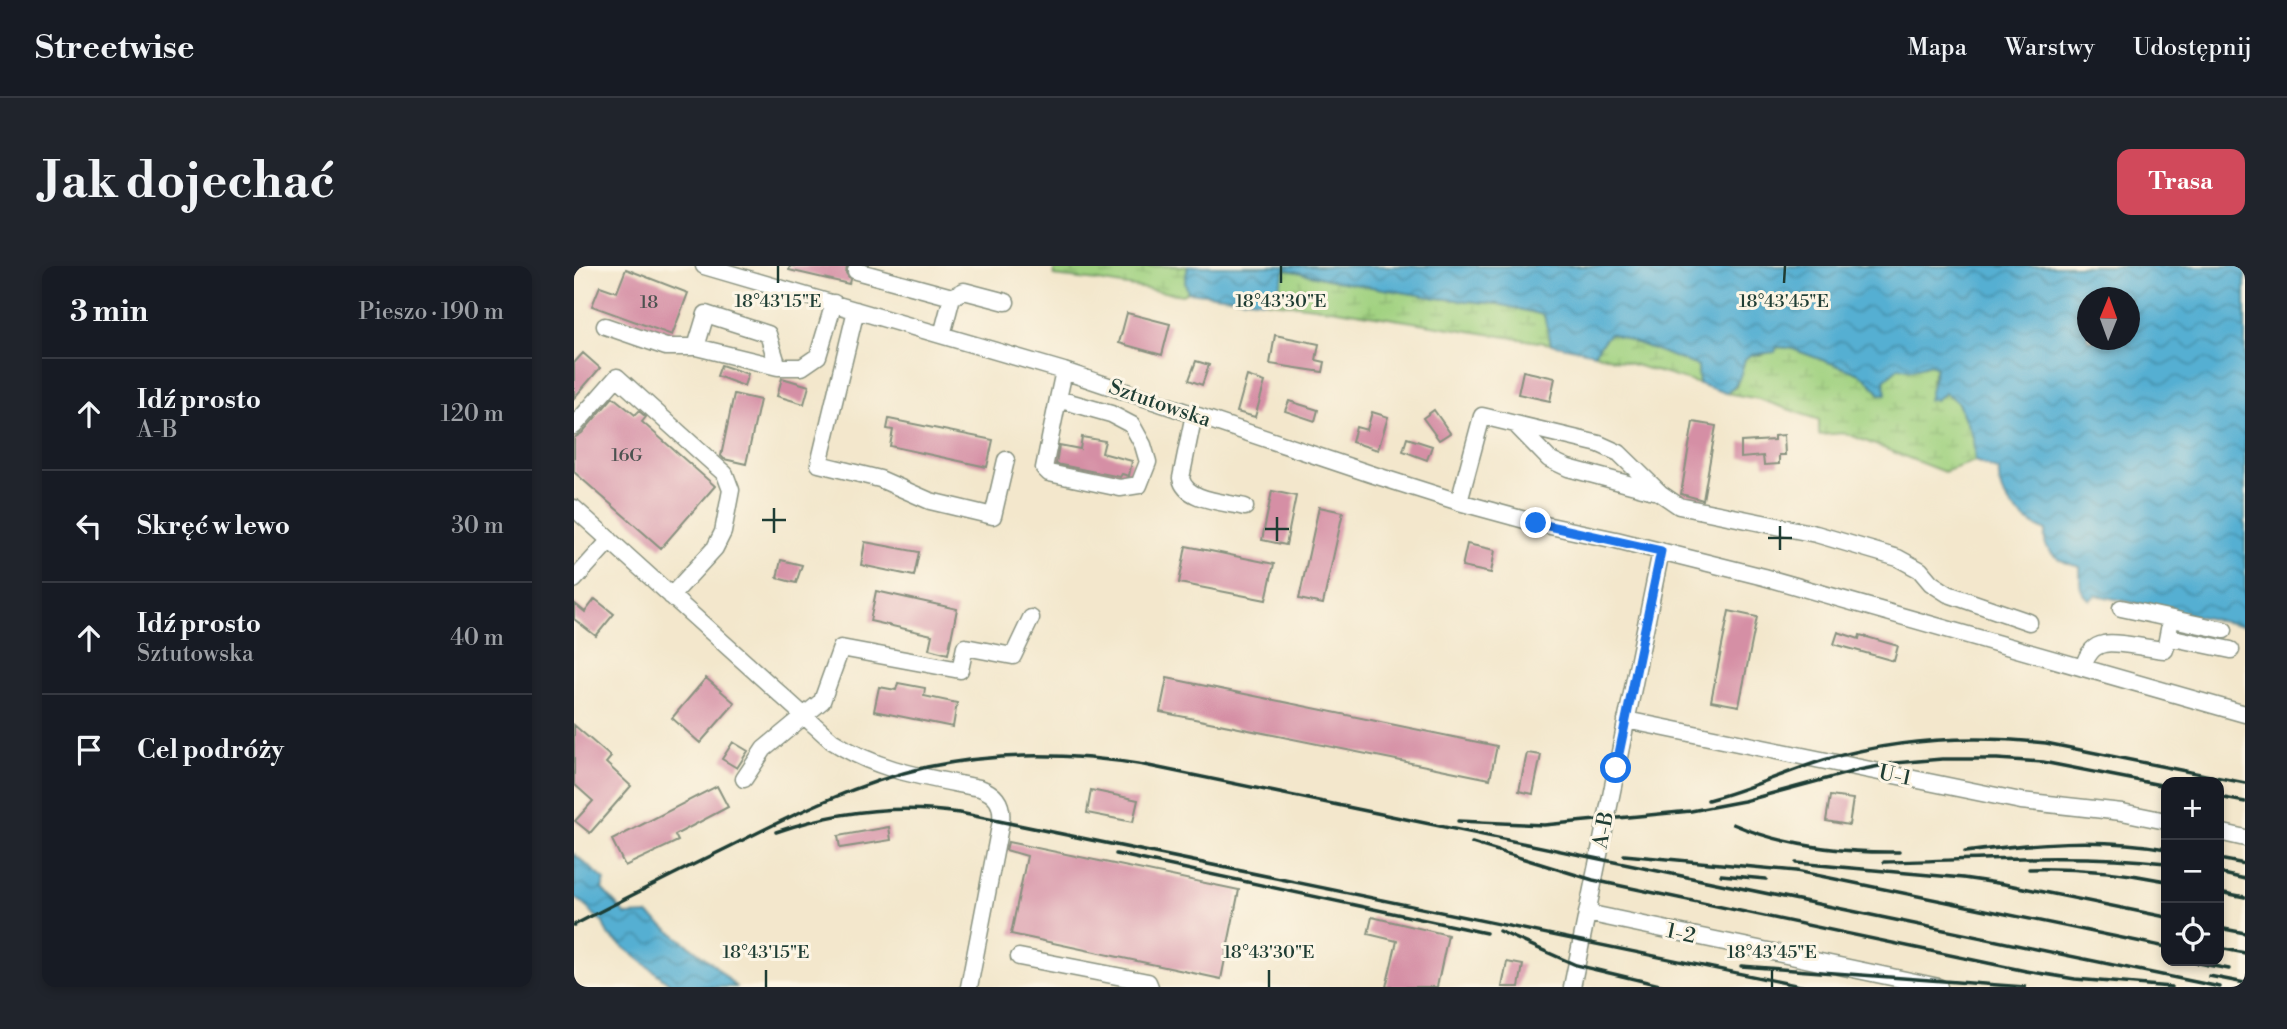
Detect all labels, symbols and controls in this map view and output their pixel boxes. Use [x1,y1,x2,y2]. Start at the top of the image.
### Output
text: Streetwise [35,28,195,69]
text: Mapa [1907,33,1967,63]
text: Warstwy [2005,33,2095,63]
text: Udostępnij [2133,33,2252,63]
button: Trasa [2117,149,2245,215]
text: Jak dojechać [42,152,335,213]
north arrow [2077,287,2140,350]
text: 18°43'15"E [735,290,821,313]
text: 18°43'30"E [1235,290,1327,313]
text: 18°43'45"E [1739,290,1829,313]
house number: 18 [640,291,658,314]
text: 3 min [70,293,148,331]
text: Pieszo · 190 m [359,298,504,326]
street label: Sztutowska [1105,374,1215,434]
text: Idź prosto [137,384,261,416]
icon: ahead [70,395,108,433]
text: 120 m [440,400,504,428]
text: A-B [137,416,178,444]
house number: 16G [611,444,643,467]
icon: left [70,507,108,545]
route end [1520,507,1551,538]
text: Skręć w lewo [137,510,290,542]
text: 30 m [451,512,504,540]
text: Idź prosto [137,608,261,640]
icon: ahead [70,619,108,657]
text: 40 m [450,624,504,652]
text: Sztutowska [137,640,254,668]
icon: arrive [70,731,108,769]
text: Cel podróży [137,734,284,766]
route start [1600,752,1631,783]
street label: U-1 [1876,760,1914,792]
map controls [2161,777,2224,966]
button: + [2161,777,2224,840]
street label: A-B [1587,809,1620,852]
button: − [2161,840,2224,903]
button: locate [2161,903,2224,966]
street label: 1-2 [1664,918,1698,950]
text: 18°43'15"E [723,941,809,964]
text: 18°43'30"E [1223,941,1315,964]
text: 18°43'45"E [1727,941,1817,964]

